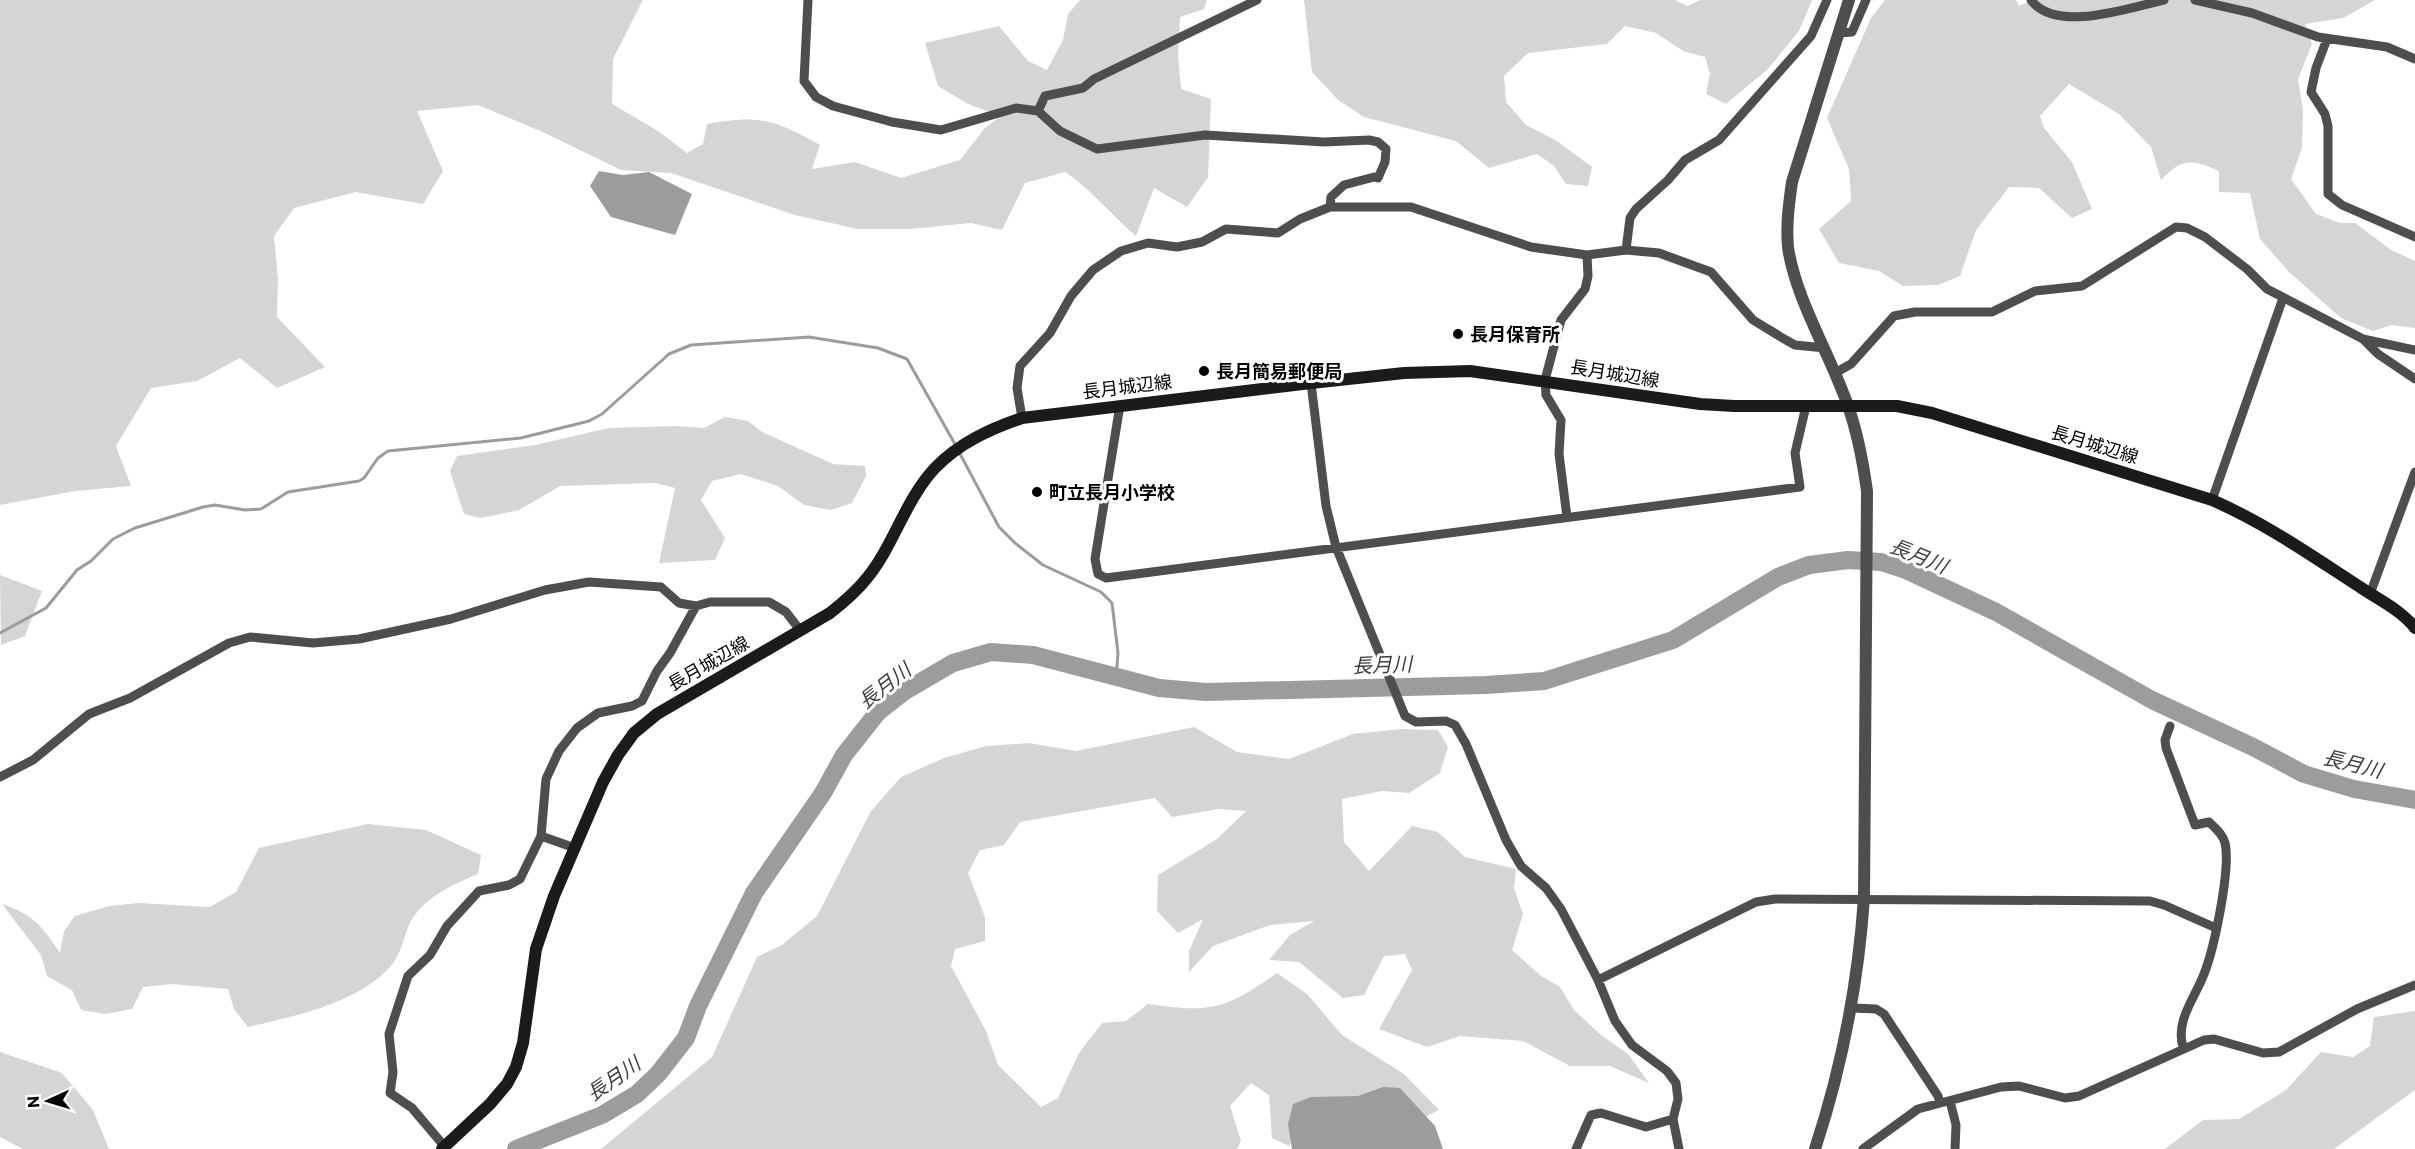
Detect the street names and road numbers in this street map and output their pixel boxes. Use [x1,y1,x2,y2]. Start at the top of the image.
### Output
street label: 長月城辺線 [1569,355,1661,391]
street label: 長月城辺線 [1081,370,1173,402]
street label: 長月城辺線 [2049,420,2141,468]
street label: 長月城辺線 [664,631,752,695]

